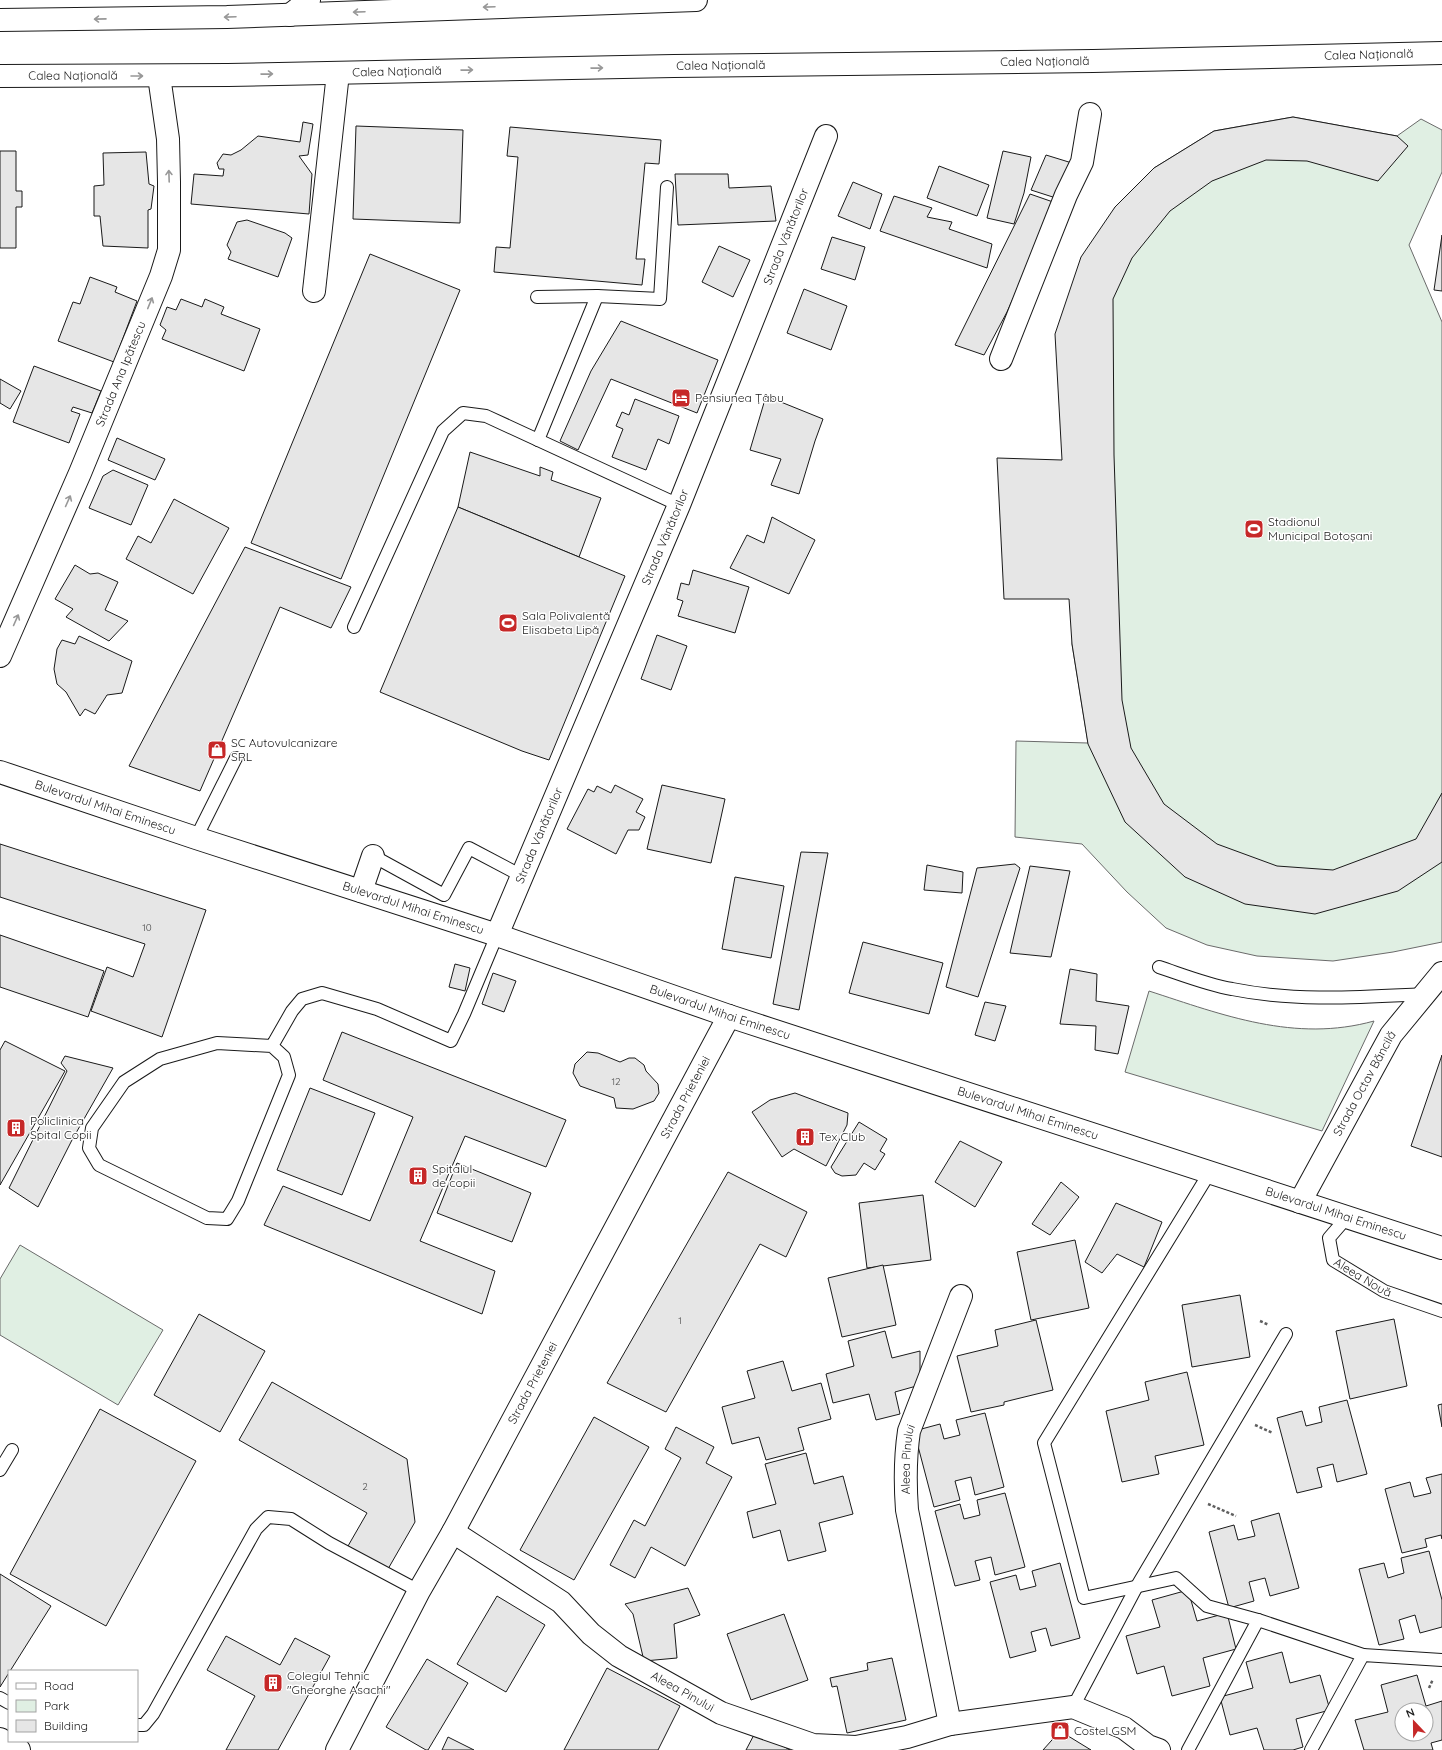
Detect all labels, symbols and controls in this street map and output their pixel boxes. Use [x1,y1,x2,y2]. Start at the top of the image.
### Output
one-way arrow [483,4,496,11]
one-way arrow [353,8,366,16]
one-way arrow [224,13,237,20]
one-way arrow [94,15,107,23]
street label: Calea Națională [1324,46,1414,63]
street label: Calea Națională [1000,53,1090,69]
street label: Calea Națională [676,57,766,73]
street label: Calea Națională [352,63,442,79]
one-way arrow [590,64,603,72]
one-way arrow [460,66,473,74]
street label: Calea Națională [28,67,118,83]
one-way arrow [260,71,273,78]
one-way arrow [130,72,143,80]
one-way arrow [165,170,173,183]
street label: Strada Vânătorilor [760,185,812,287]
one-way arrow [147,298,154,310]
street label: Strada Ana Ipătescu [92,319,149,429]
hotel icon: Pensiunea Țâbu [670,387,692,409]
place label: Pensiunea Țâbu [695,390,784,405]
street label: Strada Vânătorilor [638,486,692,587]
one-way arrow [64,495,72,507]
place label: Stadionul Municipal Botoșani [1268,514,1372,543]
sports icon: Stadionul Municipal Botoșani [1243,518,1265,540]
place label: Sala Polivalentă Elisabeta Lipă [522,608,610,637]
sports icon: Sala Polivalentă Elisabeta Lipă [497,612,519,634]
one-way arrow [12,614,20,626]
place label: SC Autovulcanizare SRL [231,735,338,764]
shop icon: SC Autovulcanizare SRL [206,739,228,761]
street label: Bulevardul Mihai Eminescu [33,776,178,838]
street label: Strada Vânătorilor [512,785,566,886]
street label: Bulevardul Mihai Eminescu [341,878,486,937]
house number: 10 [142,921,152,934]
street label: Bulevardul Mihai Eminescu [648,981,792,1042]
street label: Strada Octav Băncilă [1329,1027,1399,1138]
street label: Strada Prieteniei [657,1053,713,1141]
house number: 12 [611,1075,621,1088]
street label: Bulevardul Mihai Eminescu [955,1083,1100,1143]
place label: Policlinica Spital Copii [30,1113,91,1142]
building icon: Policlinica Spital Copii [5,1117,27,1139]
building icon: Tex Club [794,1126,816,1148]
place label: Tex Club [819,1129,865,1144]
place label: Spitalul de copii [432,1161,475,1190]
building icon: Spitalul de copii [407,1165,429,1187]
street label: Bulevardul Mihai Eminescu [1264,1183,1409,1243]
street label: Aleea Nouă [1331,1254,1393,1300]
house number: 1 [678,1314,682,1327]
street label: Strada Prieteniei [504,1339,560,1427]
street label: Aleea Pinului [898,1422,918,1495]
house number: 2 [362,1480,368,1493]
street label: Aleea Pinului [649,1667,717,1715]
place label: Colegiul Tehnic "Gheorghe Asachi" [287,1668,391,1697]
legend [8,1670,138,1742]
building icon: Colegiul Tehnic "Gheorghe Asachi" [262,1672,284,1694]
text: Road [44,1678,74,1693]
text: Park [44,1698,69,1713]
north arrow [1394,1702,1434,1742]
text: N [1404,1705,1417,1721]
text: Building [44,1718,88,1733]
shop icon: Costel GSM [1049,1720,1071,1742]
place label: Costel GSM [1074,1723,1137,1738]

